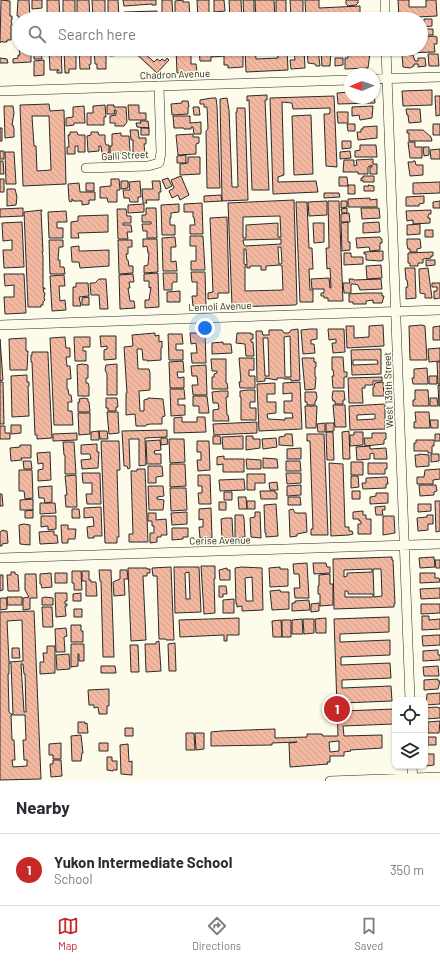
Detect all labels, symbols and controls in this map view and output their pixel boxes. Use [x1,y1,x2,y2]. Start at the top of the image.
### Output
search box [12,12,428,56]
icon: search [26,23,48,45]
text: Search here [58,25,136,43]
street label: Chadron Avenue [140,67,210,81]
north arrow [344,68,380,104]
street label: Galli Street [101,148,149,162]
street label: Lemoli Avenue [188,299,252,313]
your location [195,318,215,338]
street label: West 139th Street [381,351,395,428]
street label: Cerise Avenue [189,533,251,547]
pin: 1 [324,694,350,724]
map controls [392,697,428,769]
button: locate [392,697,428,733]
button: layers [392,733,428,769]
text: Nearby [16,797,70,817]
text: Yukon Intermediate School [54,853,232,871]
text: 1 [27,862,31,878]
text: 350 m [390,862,424,878]
text: School [54,871,92,887]
tab: Map [57,915,79,952]
tab: Directions [192,915,241,952]
tab: Saved [354,915,383,952]

